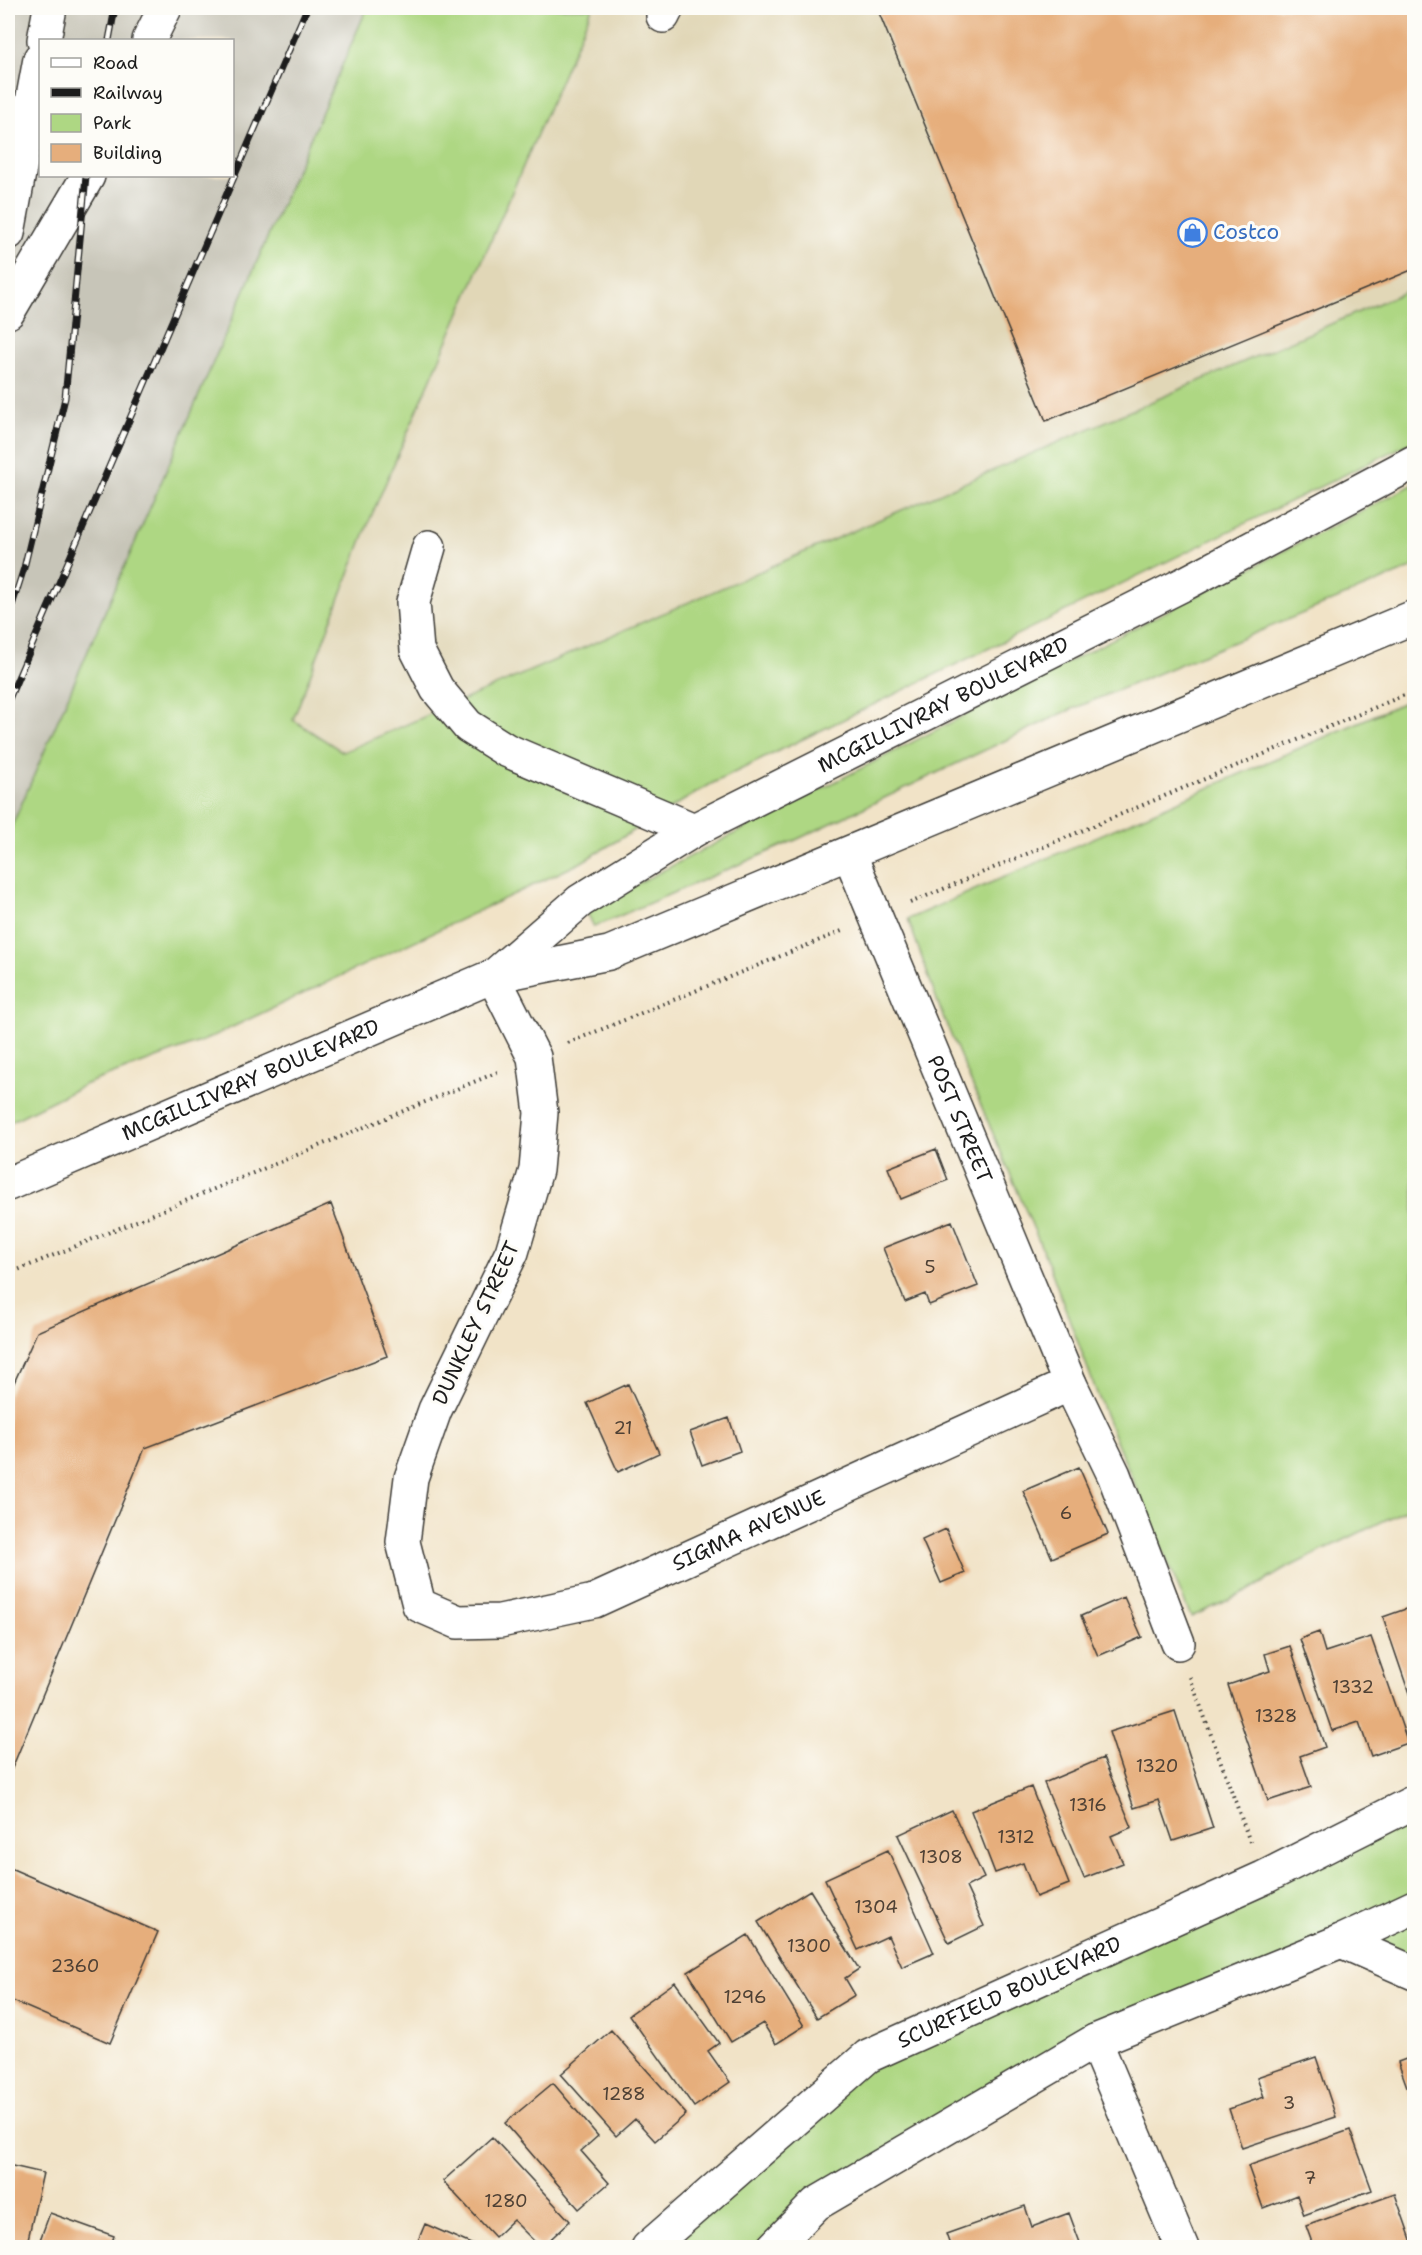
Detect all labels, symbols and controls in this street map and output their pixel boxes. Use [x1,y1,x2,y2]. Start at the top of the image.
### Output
legend [39,39,234,177]
text: Road [93,51,138,75]
text: Railway [93,81,163,105]
text: Park [93,111,132,135]
text: Building [93,141,162,165]
shop icon: Costco [1176,216,1208,248]
place label: Costco [1213,218,1279,246]
street label: MCGILLIVRAY BOULEVARD [813,630,1074,780]
street label: MCGILLIVRAY BOULEVARD [118,1012,384,1148]
street label: POST STREET [921,1051,999,1187]
street label: DUNKLEY STREET [426,1237,526,1409]
house number: 5 [924,1255,936,1279]
house number: 21 [613,1416,633,1440]
street label: SIGMA AVENUE [668,1483,830,1578]
house number: 6 [1060,1501,1072,1525]
house number: 1332 [1332,1675,1374,1699]
house number: 1328 [1255,1704,1297,1728]
house number: 1320 [1136,1754,1178,1778]
house number: 1316 [1069,1793,1107,1817]
house number: 1312 [997,1825,1035,1849]
house number: 1308 [919,1845,963,1869]
house number: 1304 [854,1895,898,1919]
street label: SCURFIELD BOULEVARD [893,1930,1126,2055]
house number: 1300 [787,1934,831,1958]
house number: 2360 [51,1954,99,1978]
house number: 1296 [723,1985,767,2009]
house number: 1288 [602,2082,646,2106]
house number: 3 [1283,2091,1295,2115]
house number: 7 [1304,2166,1316,2190]
house number: 1280 [484,2189,528,2213]

